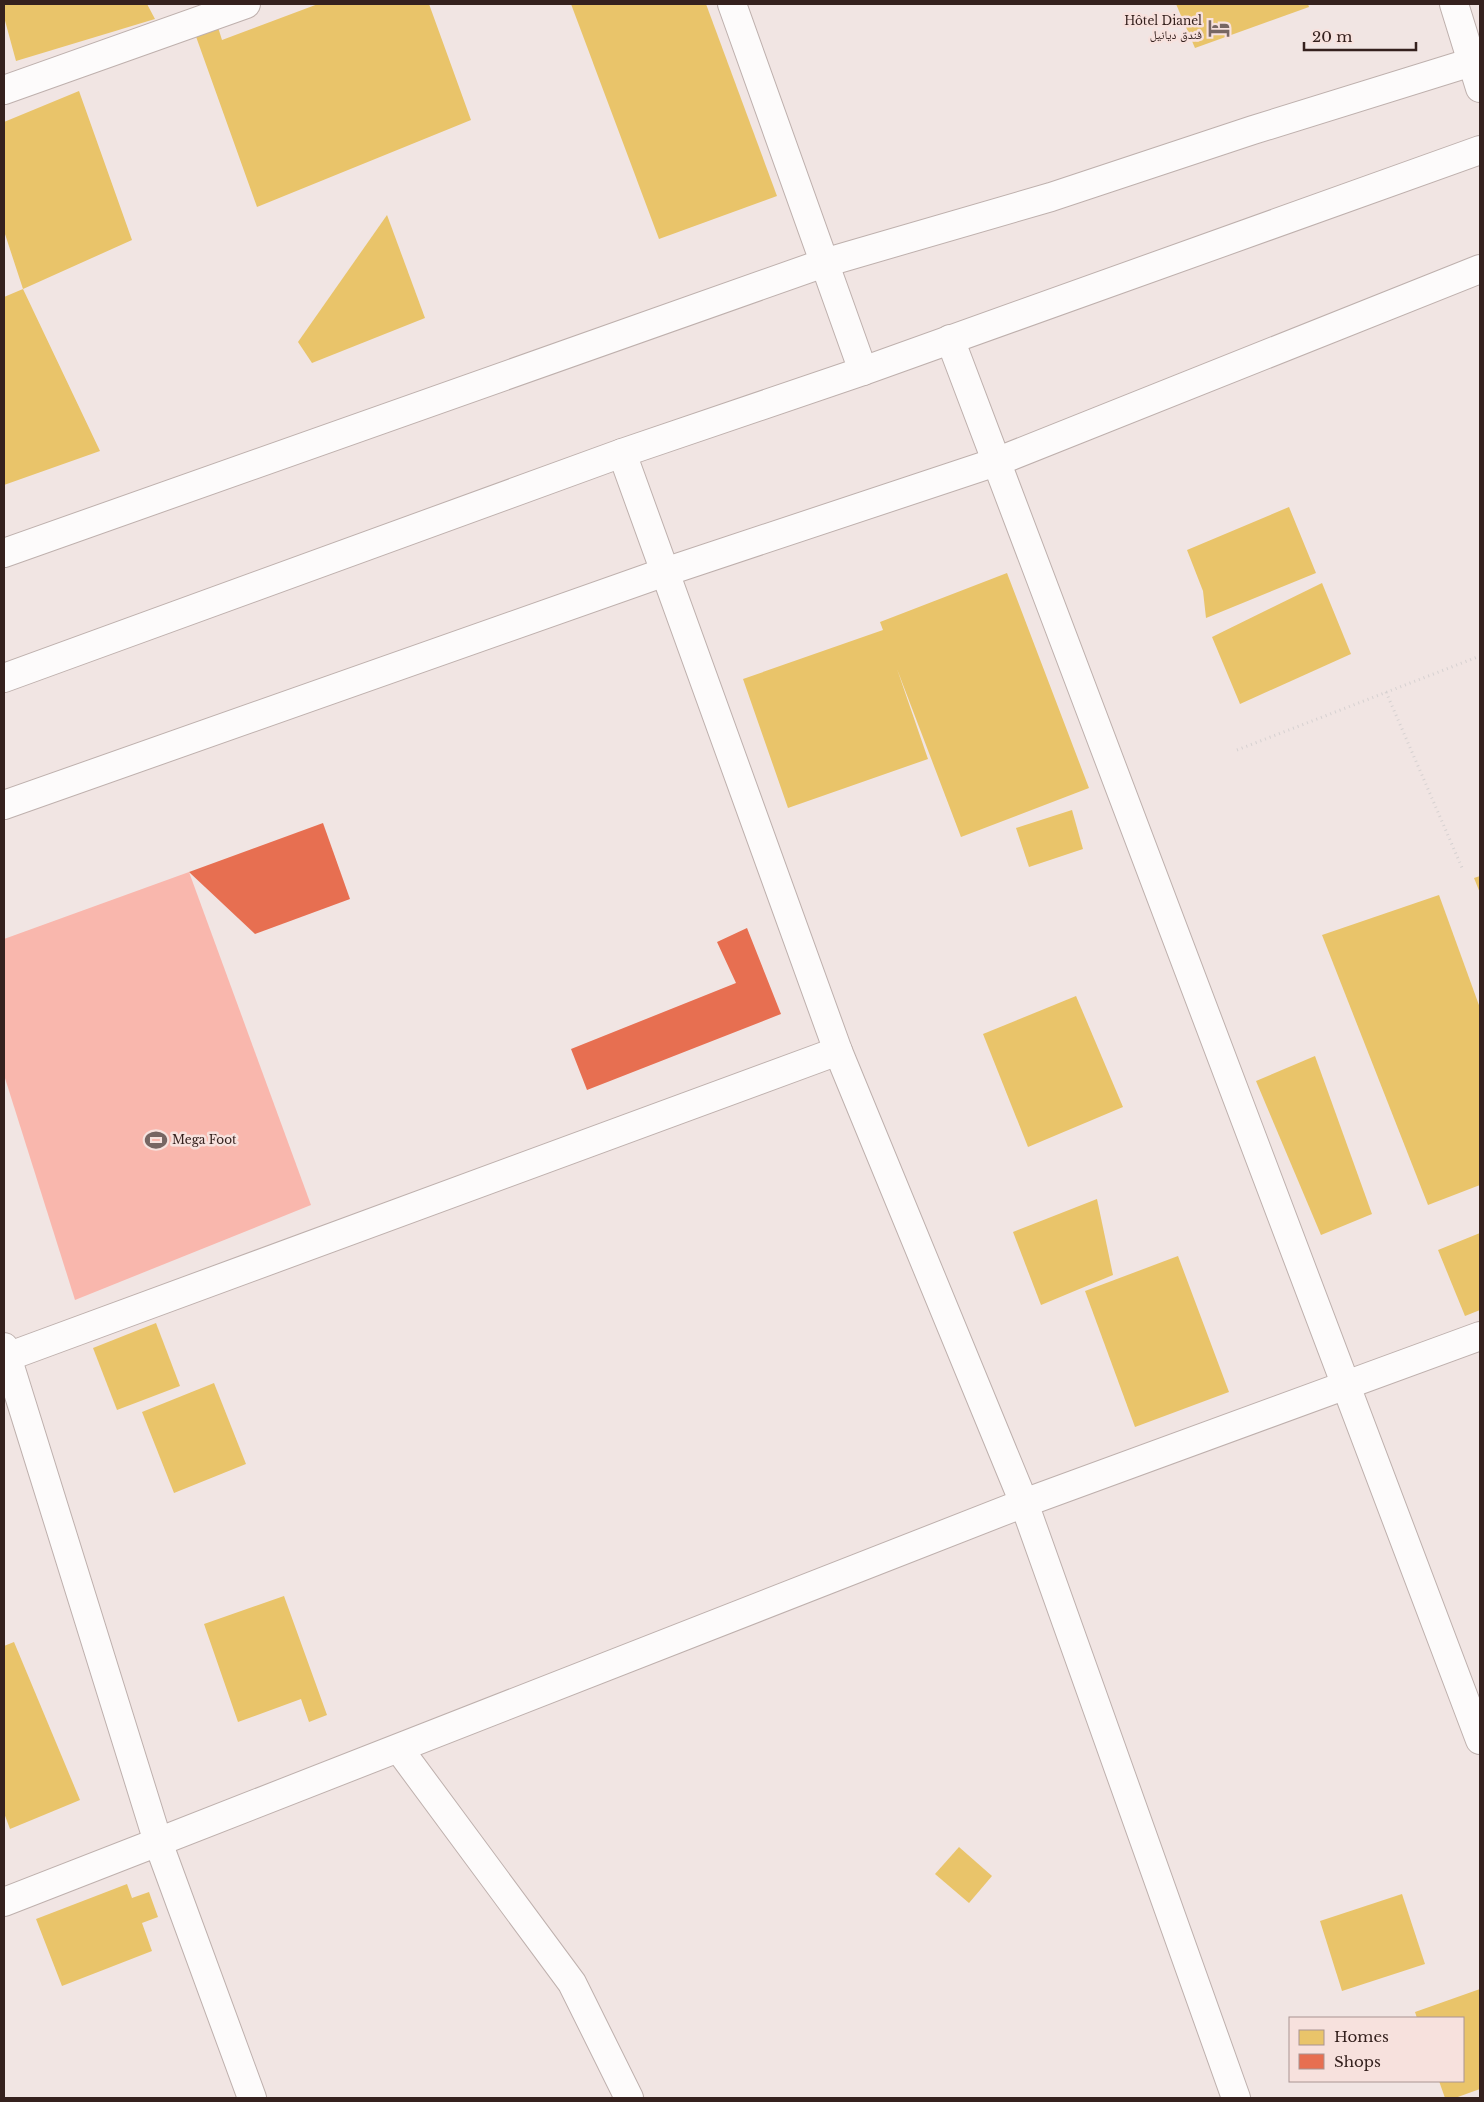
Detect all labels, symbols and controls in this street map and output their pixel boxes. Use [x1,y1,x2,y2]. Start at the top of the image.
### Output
place label: Hôtel Dianel فندق ديانيل [1124,13,1202,42]
hotel icon: Hôtel Dianel فندق ديانيل [1206,15,1232,41]
scale bar [1304,20,1416,52]
text: 20 m [1312,27,1352,46]
sports icon: Mega Foot [143,1127,169,1153]
place label: Mega Foot [172,1132,237,1147]
legend [1289,2017,1464,2082]
text: Homes [1334,2027,1389,2046]
text: Shops [1334,2052,1381,2071]

